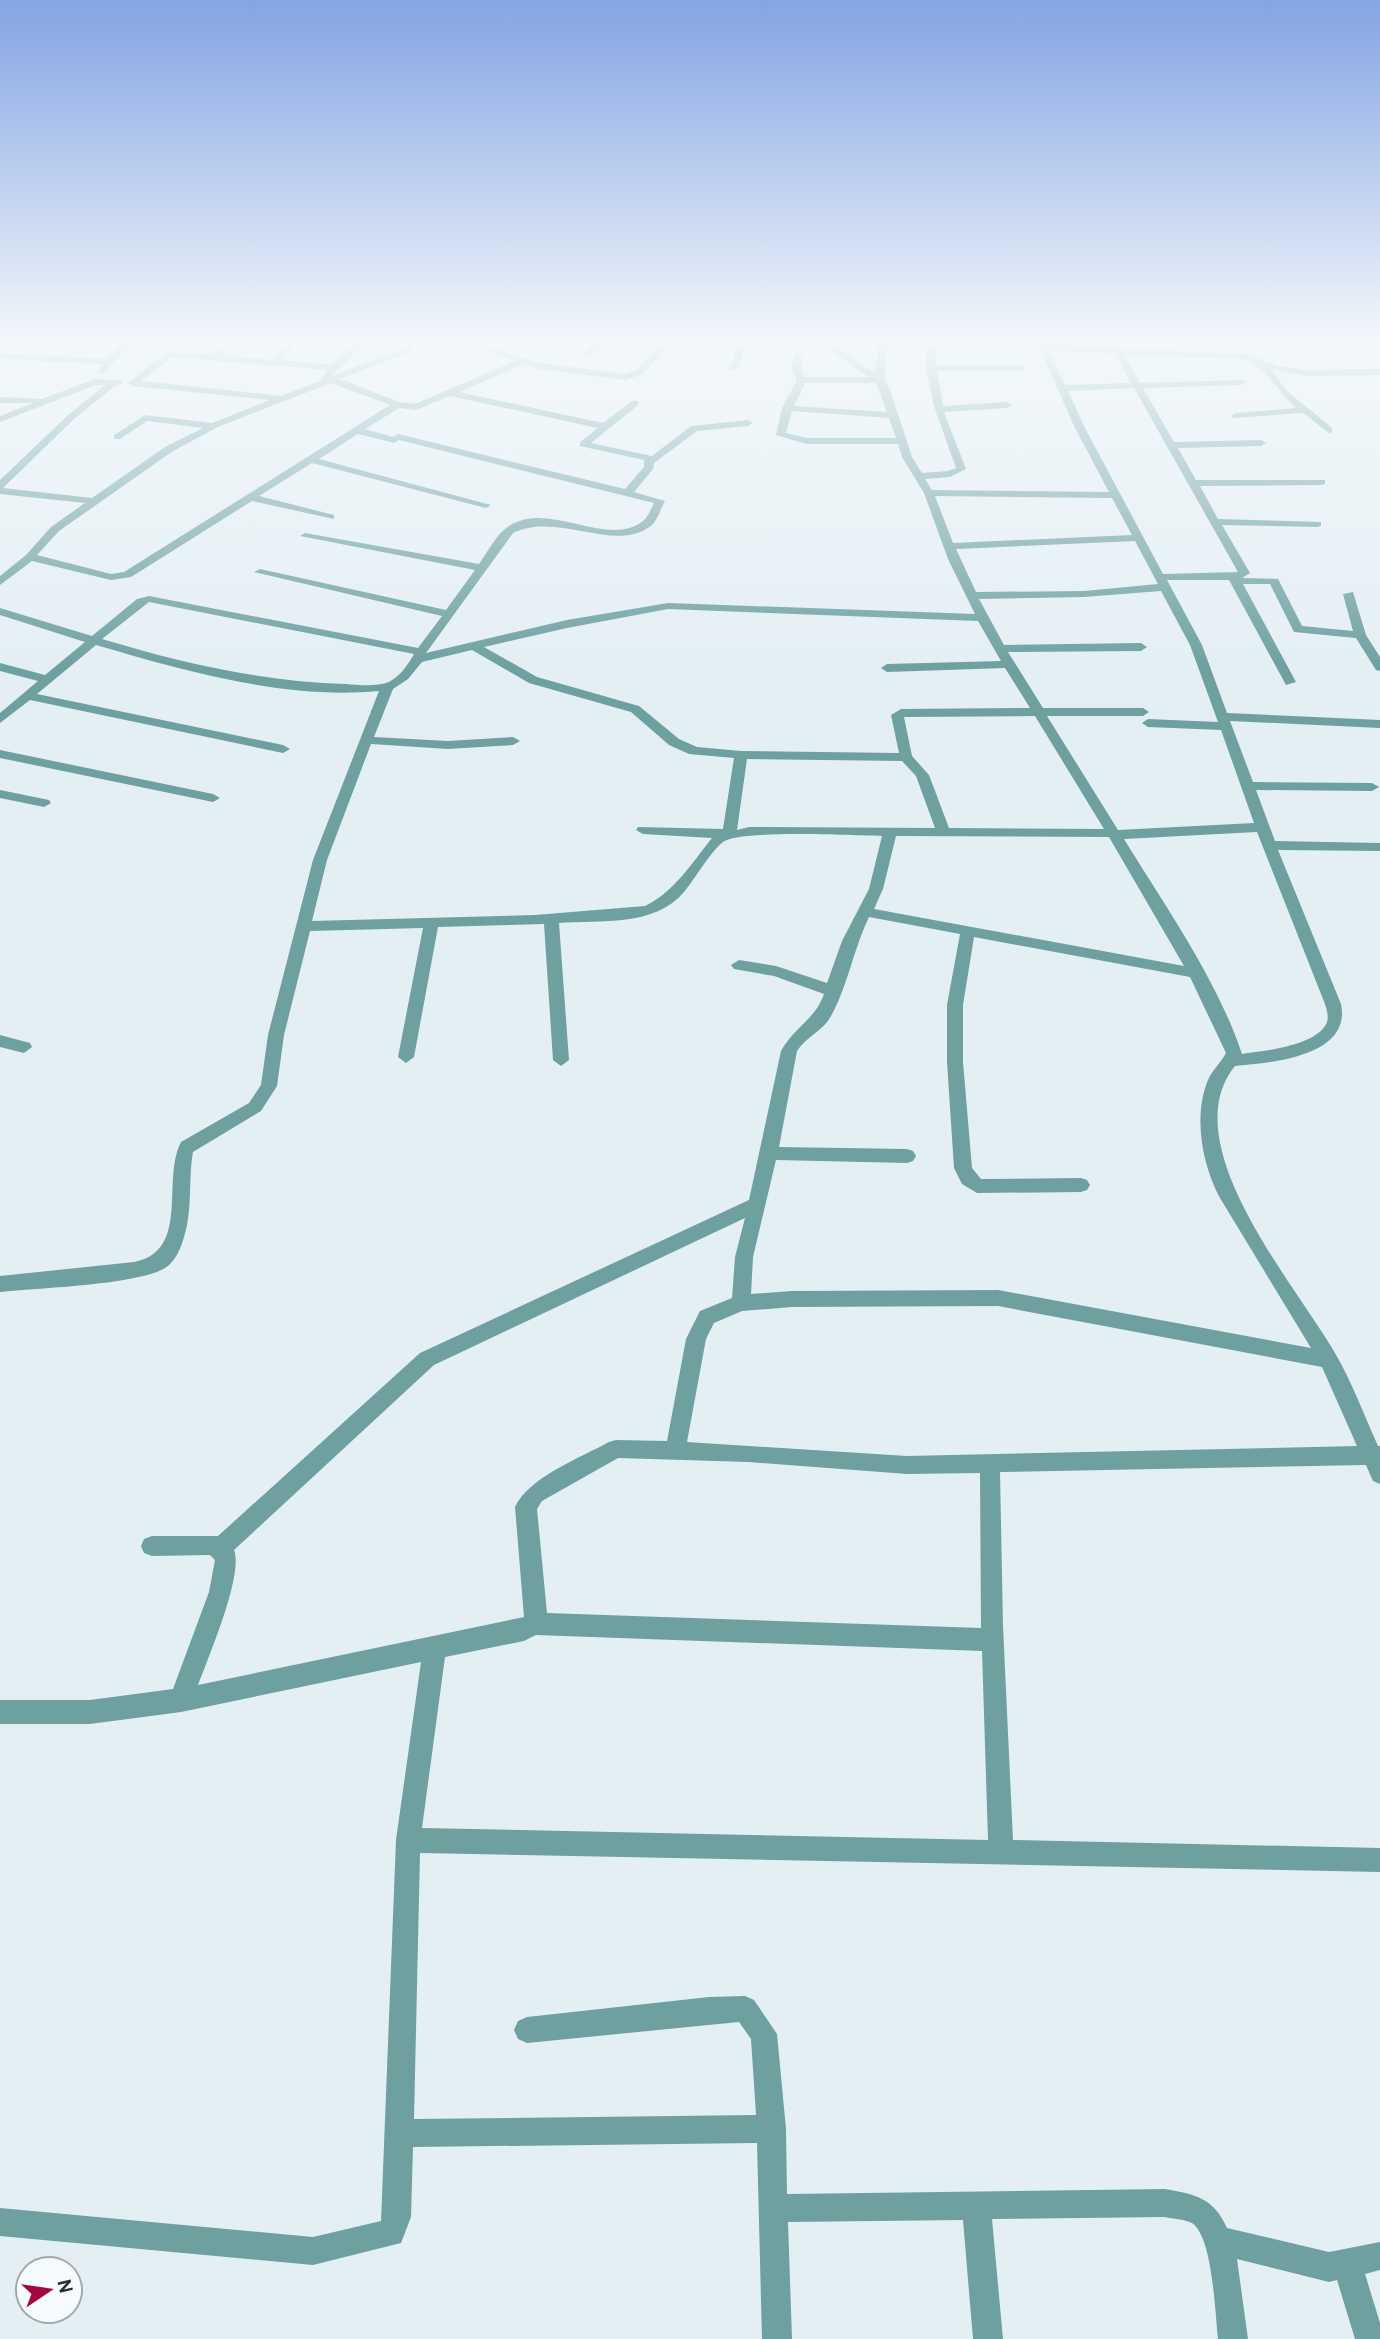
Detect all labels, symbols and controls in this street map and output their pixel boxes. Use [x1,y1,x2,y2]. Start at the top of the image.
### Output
north arrow [14,2255,84,2325]
text: N [50,2277,77,2296]

